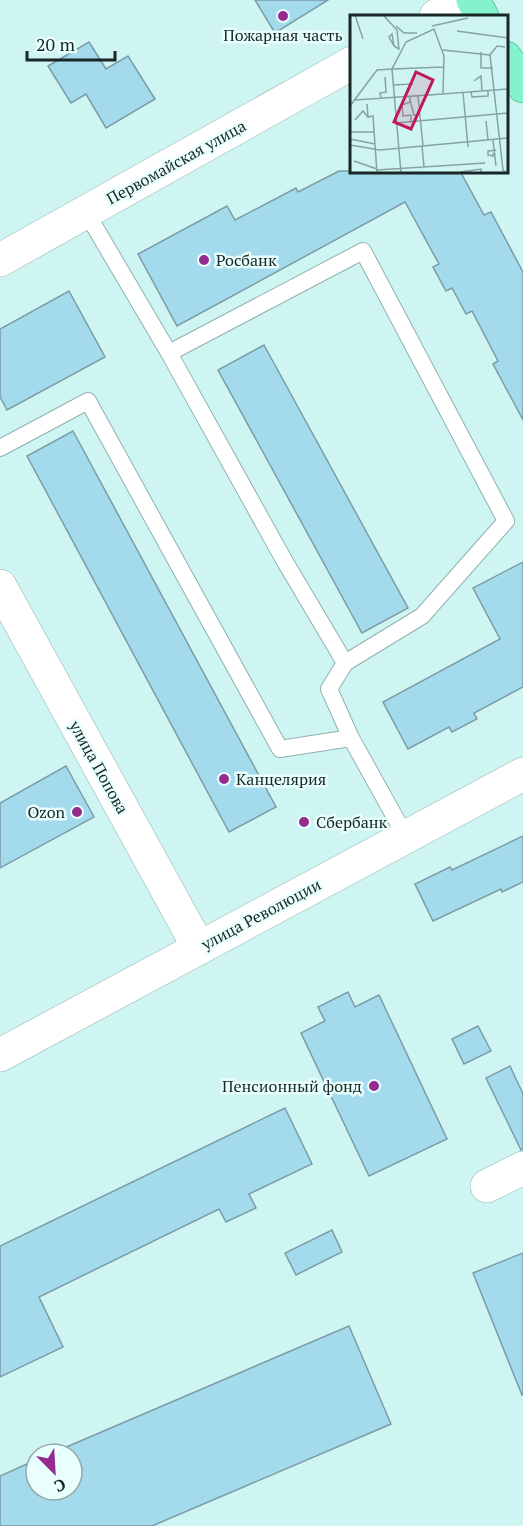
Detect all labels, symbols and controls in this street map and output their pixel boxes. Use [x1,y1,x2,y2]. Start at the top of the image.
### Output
marker: Пожарная часть [276,9,290,23]
inset map [350,15,508,172]
scale bar [27,24,116,62]
place label: Пожарная часть [223,24,343,46]
text: 20 m [36,32,76,56]
street label: Первомайская улица [102,115,250,209]
place label: Росбанк [216,249,277,271]
marker: Росбанк [197,253,211,267]
street label: улица Попова [64,716,134,818]
place label: Канцелярия [236,768,326,790]
marker: Канцелярия [217,772,231,786]
place label: Ozon [27,801,65,823]
marker: Ozon [70,805,84,819]
place label: Сбербанк [316,811,388,833]
marker: Сбербанк [297,815,311,829]
street label: улица Революции [196,873,325,955]
place label: Пенсионный фонд [222,1075,362,1097]
marker: Пенсионный фонд [367,1079,381,1093]
north arrow [24,1442,84,1502]
text: С [51,1474,69,1498]

